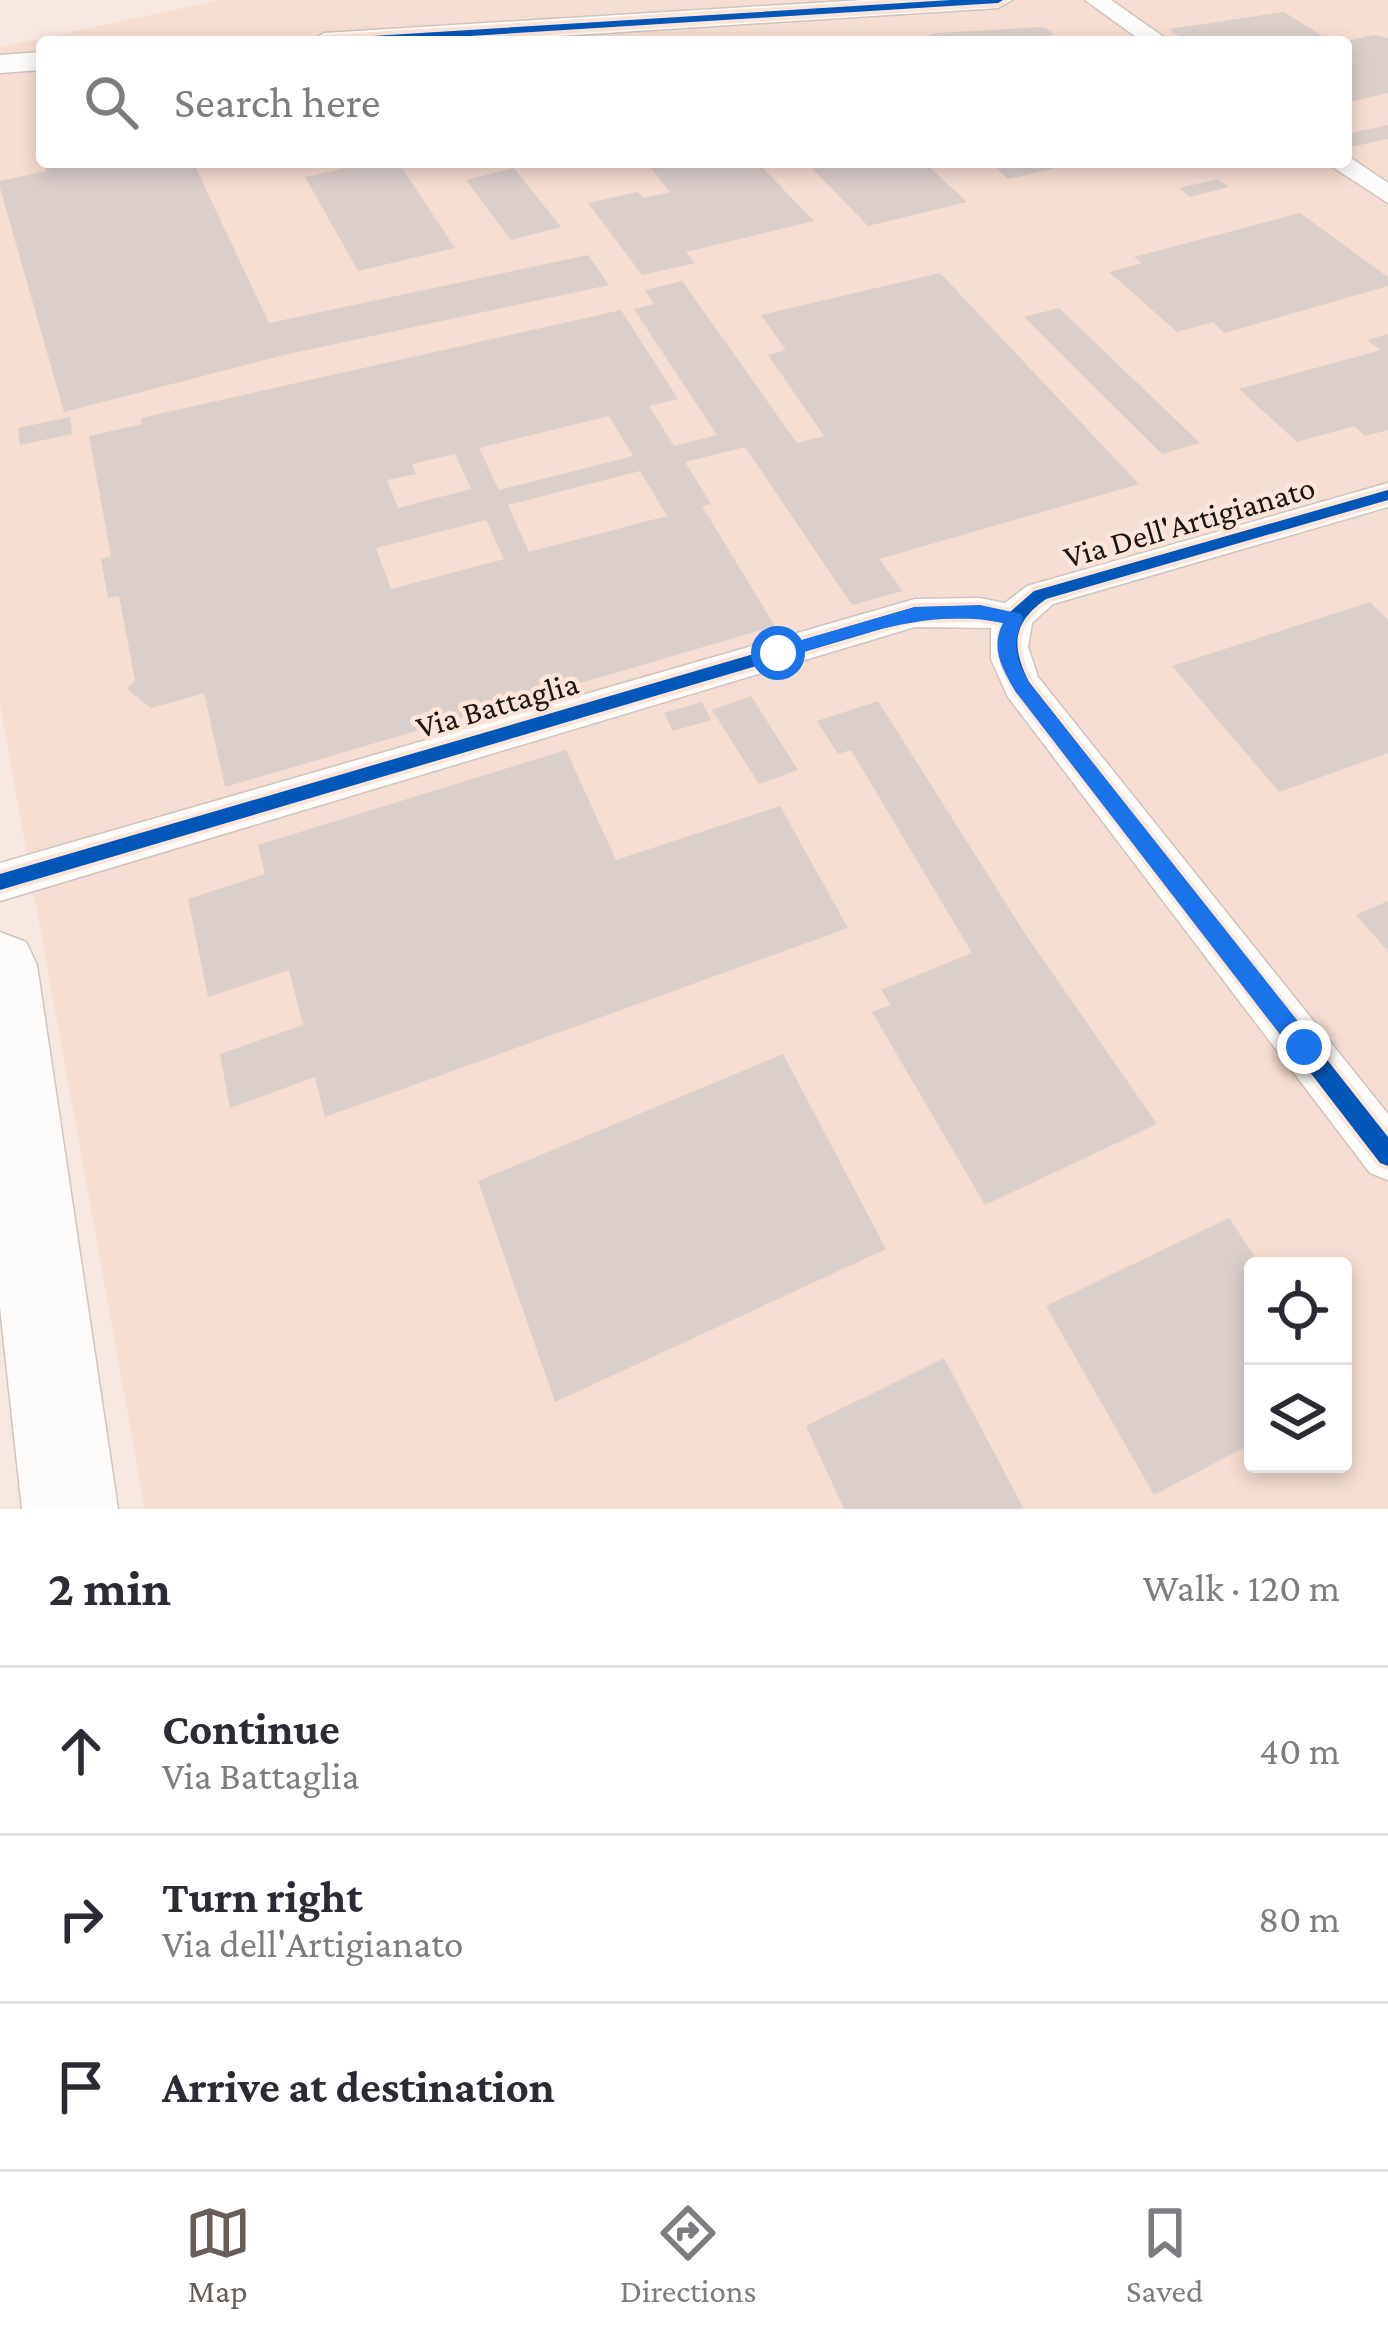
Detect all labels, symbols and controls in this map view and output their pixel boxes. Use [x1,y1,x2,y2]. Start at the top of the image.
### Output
search box [36,36,1352,168]
icon: search [78,69,144,135]
text: Search here [174,77,381,127]
street label: Via Dell'Artigianato [1059,468,1319,575]
route start [751,626,805,680]
street label: Via Battaglia [412,664,583,745]
route end [1277,1020,1331,1074]
map controls [1244,1257,1352,1473]
button: locate [1244,1257,1352,1365]
button: layers [1244,1365,1352,1473]
text: 2 min [48,1559,171,1616]
text: Walk · 120 m [1143,1566,1340,1609]
text: Continue [162,1704,340,1754]
icon: ahead [48,1718,114,1784]
text: 40 m [1259,1729,1340,1772]
text: Via Battaglia [162,1754,360,1797]
text: Turn right [162,1872,363,1922]
icon: right [48,1886,114,1952]
text: 80 m [1258,1897,1340,1940]
text: Via dell'Artigianato [162,1922,463,1965]
icon: arrive [48,2054,114,2120]
text: Arrive at destination [162,2062,555,2112]
tab: Map [185,2200,251,2309]
tab: Directions [620,2200,757,2309]
tab: Saved [1126,2200,1203,2309]

